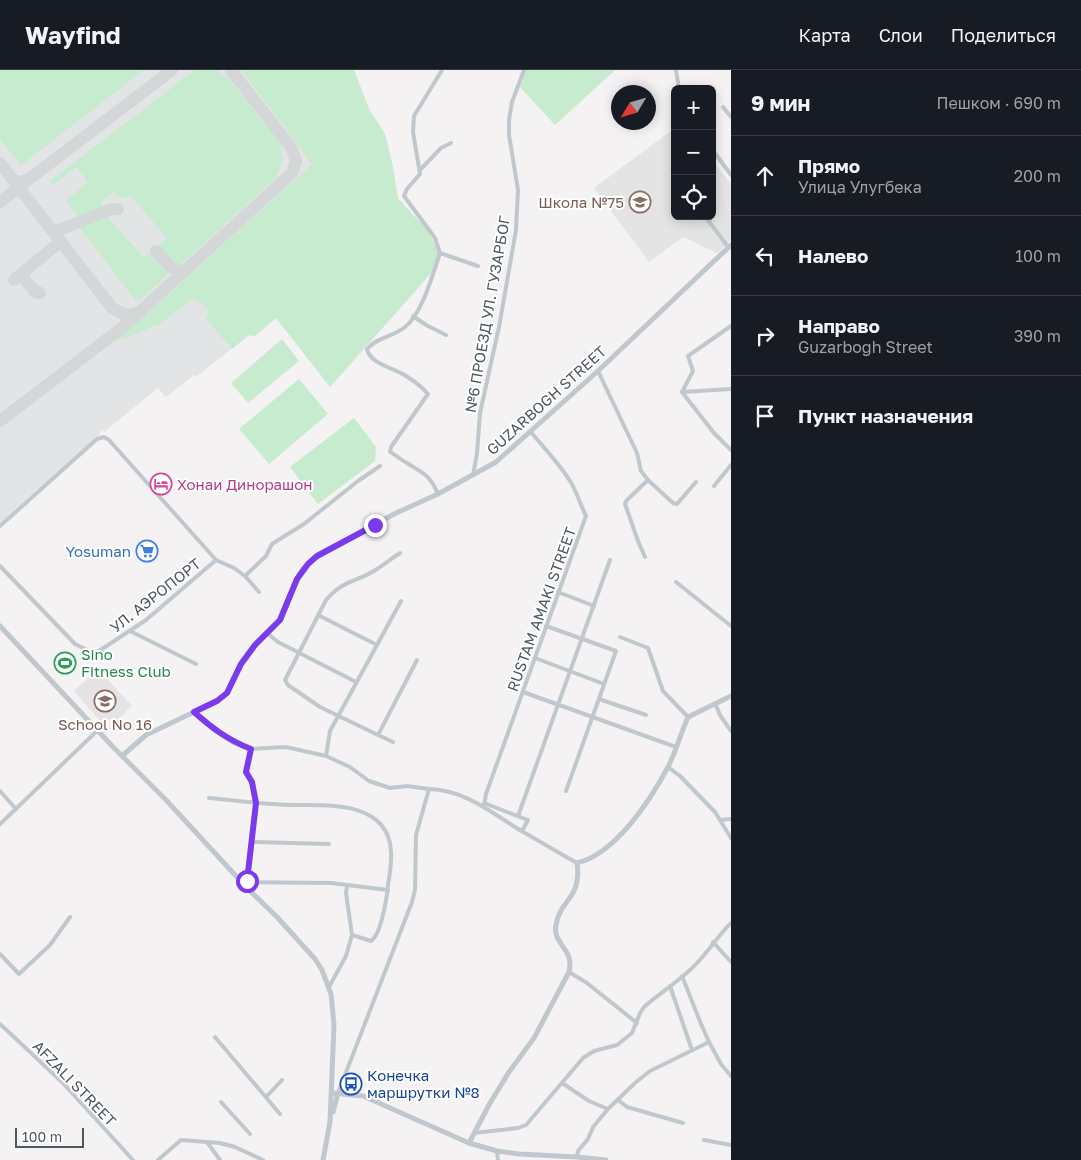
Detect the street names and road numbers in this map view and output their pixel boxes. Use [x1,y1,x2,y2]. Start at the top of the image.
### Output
street label: №6 ПРОЕЗД УЛ. ГУЗАРБОГ [461,213,513,414]
street label: GUZARBOGH STREET [483,342,609,458]
street label: RUSTAM AMAKI STREET [503,524,579,694]
street label: УЛ. АЭРОПОРТ [106,554,204,636]
street label: AFZALI STREET [30,1037,120,1129]

